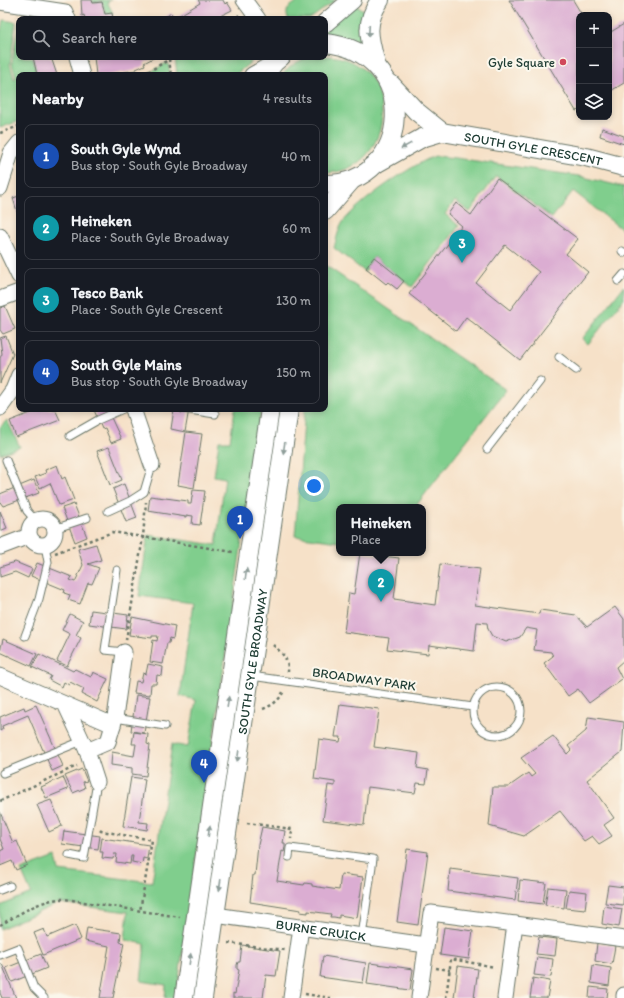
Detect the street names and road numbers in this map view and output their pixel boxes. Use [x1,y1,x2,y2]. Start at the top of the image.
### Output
street label: SOUTH GYLE CRESCENT [463,128,605,169]
street label: SOUTH GYLE BROADWAY [234,587,270,735]
street label: BROADWAY PARK [311,664,417,694]
street label: BURNE CRUICK [275,916,368,944]

